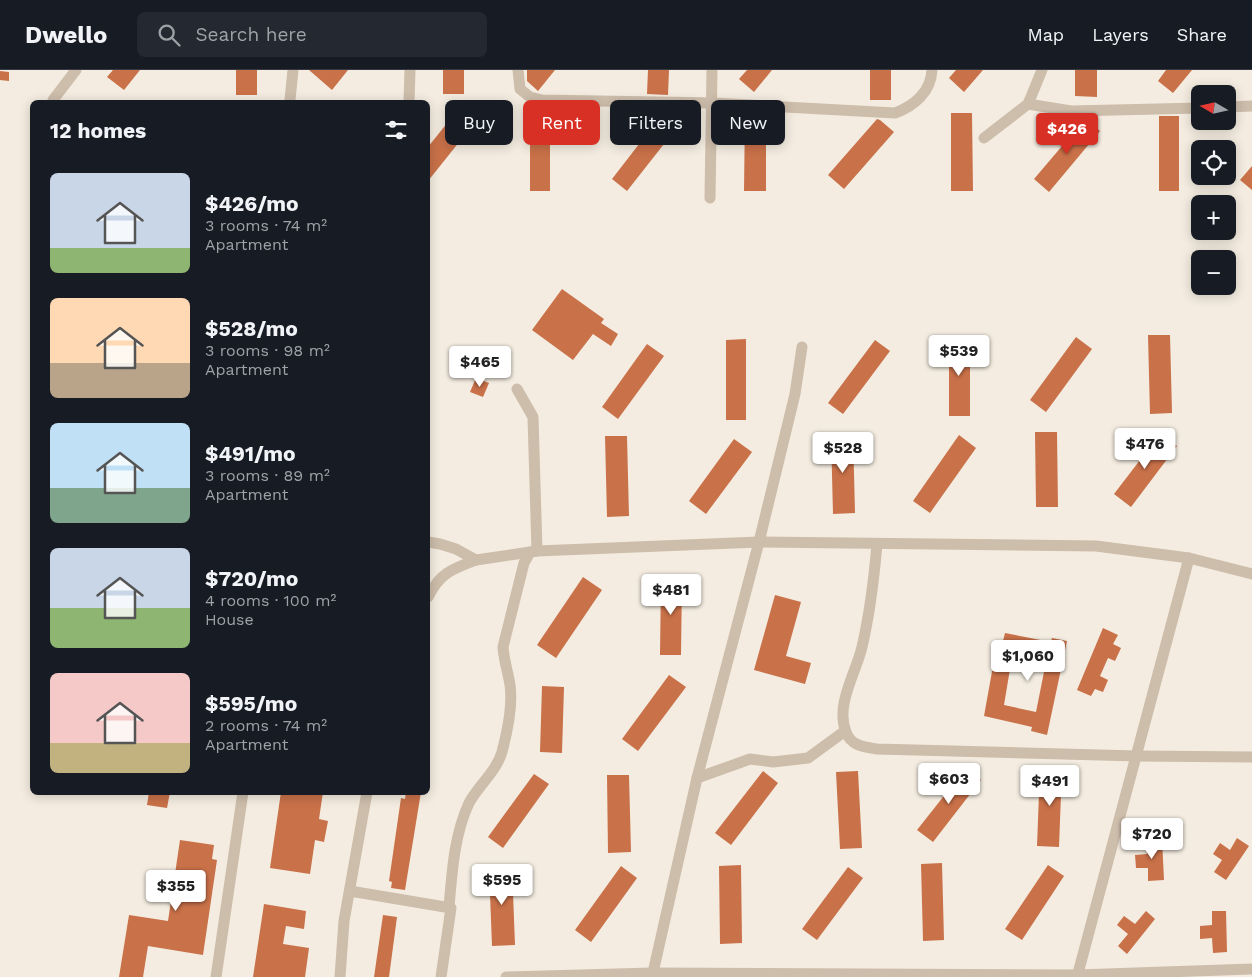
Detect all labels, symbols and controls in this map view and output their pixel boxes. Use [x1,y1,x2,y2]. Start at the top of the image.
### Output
search box [137,12,487,57]
text: Dwello [25,21,107,49]
icon: search [155,21,183,49]
text: Search here [195,23,307,46]
text: Map [1027,24,1064,45]
text: Layers [1092,24,1149,45]
text: Share [1177,24,1227,45]
north arrow [1191,85,1236,130]
map controls [1191,85,1236,295]
chip: Buy [445,100,513,145]
chip: Rent [523,100,600,145]
chip: Filters [610,100,701,145]
chip: New [711,100,785,145]
pin: $426 [1037,112,1097,155]
icon: filters [382,116,410,144]
text: 12 homes [50,118,146,143]
text: $426 [1047,119,1087,138]
button: locate [1191,140,1236,185]
text: $426/mo [205,191,299,216]
icon: home [90,193,150,253]
button: + [1191,195,1236,240]
text: 3 rooms · 74 m² [205,216,327,235]
text: Apartment [205,235,288,254]
button: − [1191,250,1236,295]
text: $528/mo [205,316,298,341]
icon: home [90,318,150,378]
pin: $539 [929,334,989,377]
text: 3 rooms · 98 m² [205,341,330,360]
text: $539 [940,341,978,360]
pin: $465 [450,346,510,388]
text: $465 [460,352,500,371]
text: Apartment [205,360,288,379]
pin: $476 [1115,428,1175,470]
pin: $528 [813,432,873,474]
text: $476 [1126,434,1164,453]
text: $528 [823,438,863,457]
text: $491/mo [205,441,295,466]
icon: home [90,443,150,503]
text: 3 rooms · 89 m² [205,466,330,485]
text: Apartment [205,485,288,504]
text: $720/mo [205,566,298,591]
icon: home [90,568,150,628]
pin: $481 [641,574,701,616]
text: $481 [652,580,690,599]
text: 4 rooms · 100 m² [205,591,336,610]
text: House [205,610,254,629]
pin: $1,060 [987,640,1069,682]
text: $1,060 [1002,646,1054,665]
text: $595/mo [205,691,297,716]
icon: home [90,693,150,753]
text: 2 rooms · 74 m² [205,716,327,735]
text: Apartment [205,735,288,754]
pin: $603 [919,762,979,805]
pin: $491 [1020,764,1080,807]
text: $603 [929,769,969,788]
text: $491 [1031,771,1069,790]
pin: $720 [1122,818,1182,860]
text: $720 [1132,824,1172,843]
pin: $595 [472,864,532,906]
pin: $355 [146,870,206,912]
text: $595 [483,870,521,889]
text: $355 [157,876,195,895]

